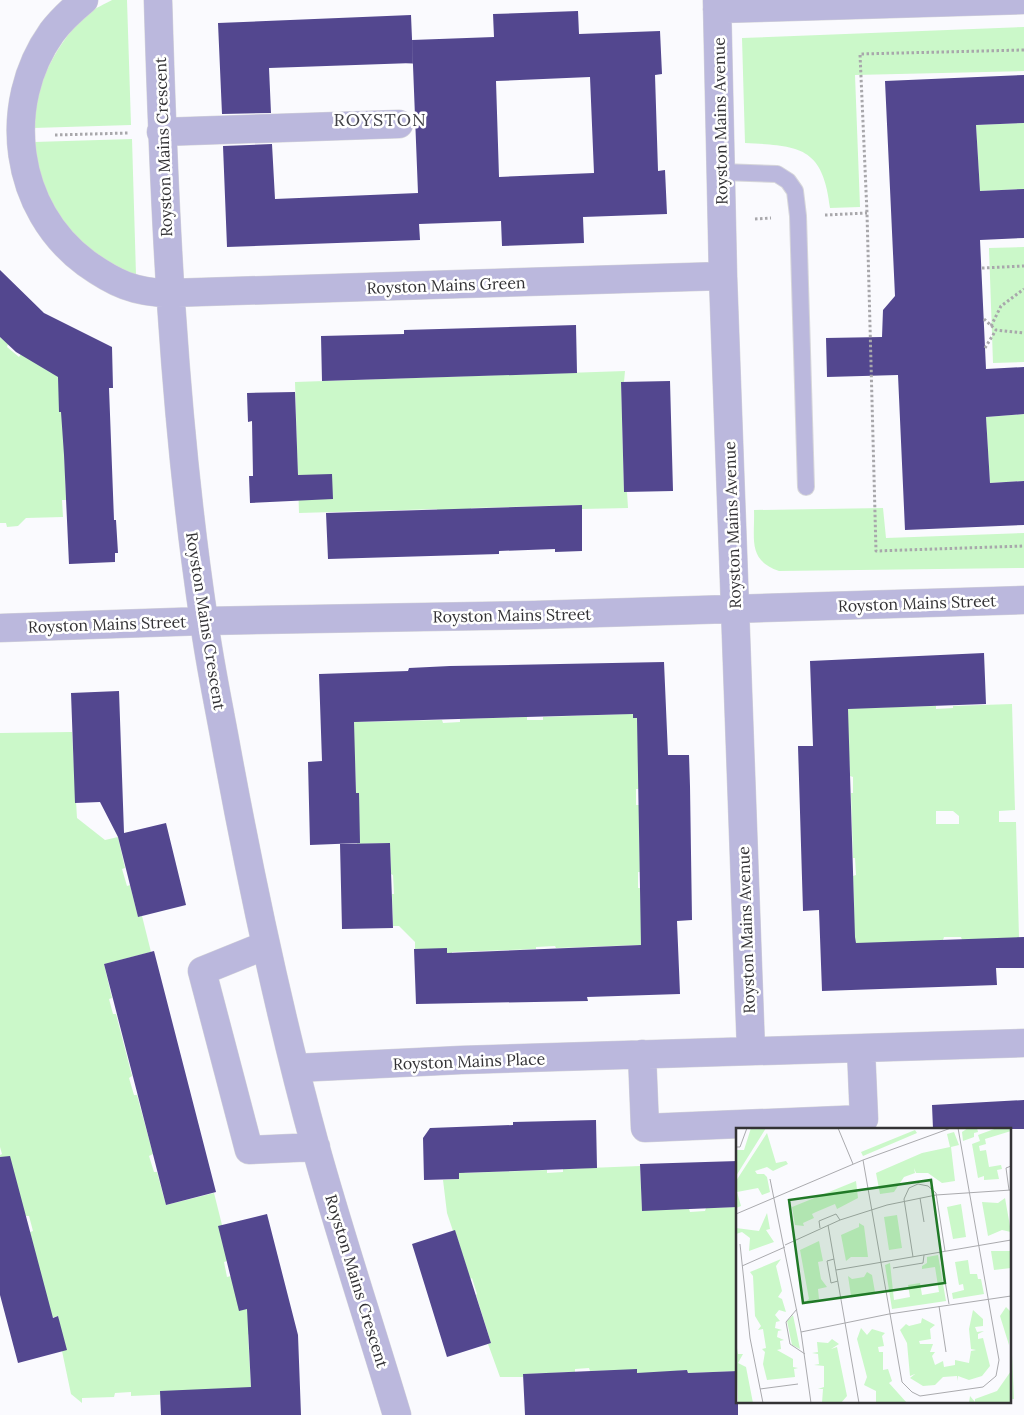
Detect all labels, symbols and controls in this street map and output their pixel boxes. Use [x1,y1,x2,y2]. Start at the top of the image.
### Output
street label: Royston Mains Avenue [709,37,731,205]
street label: Royston Mains Crescent [150,56,176,237]
district label: ROYSTON [333,108,427,131]
street label: Royston Mains Green [366,272,526,298]
street label: Royston Mains Avenue [719,441,745,609]
street label: Royston Mains Crescent [182,530,230,712]
street label: Royston Mains Street [837,590,997,616]
street label: Royston Mains Street [433,604,592,626]
street label: Royston Mains Street [27,611,187,637]
street label: Royston Mains Avenue [733,846,759,1014]
street label: Royston Mains Place [392,1048,546,1074]
inset map [736,1128,1012,1402]
street label: Royston Mains Crescent [321,1192,393,1371]

